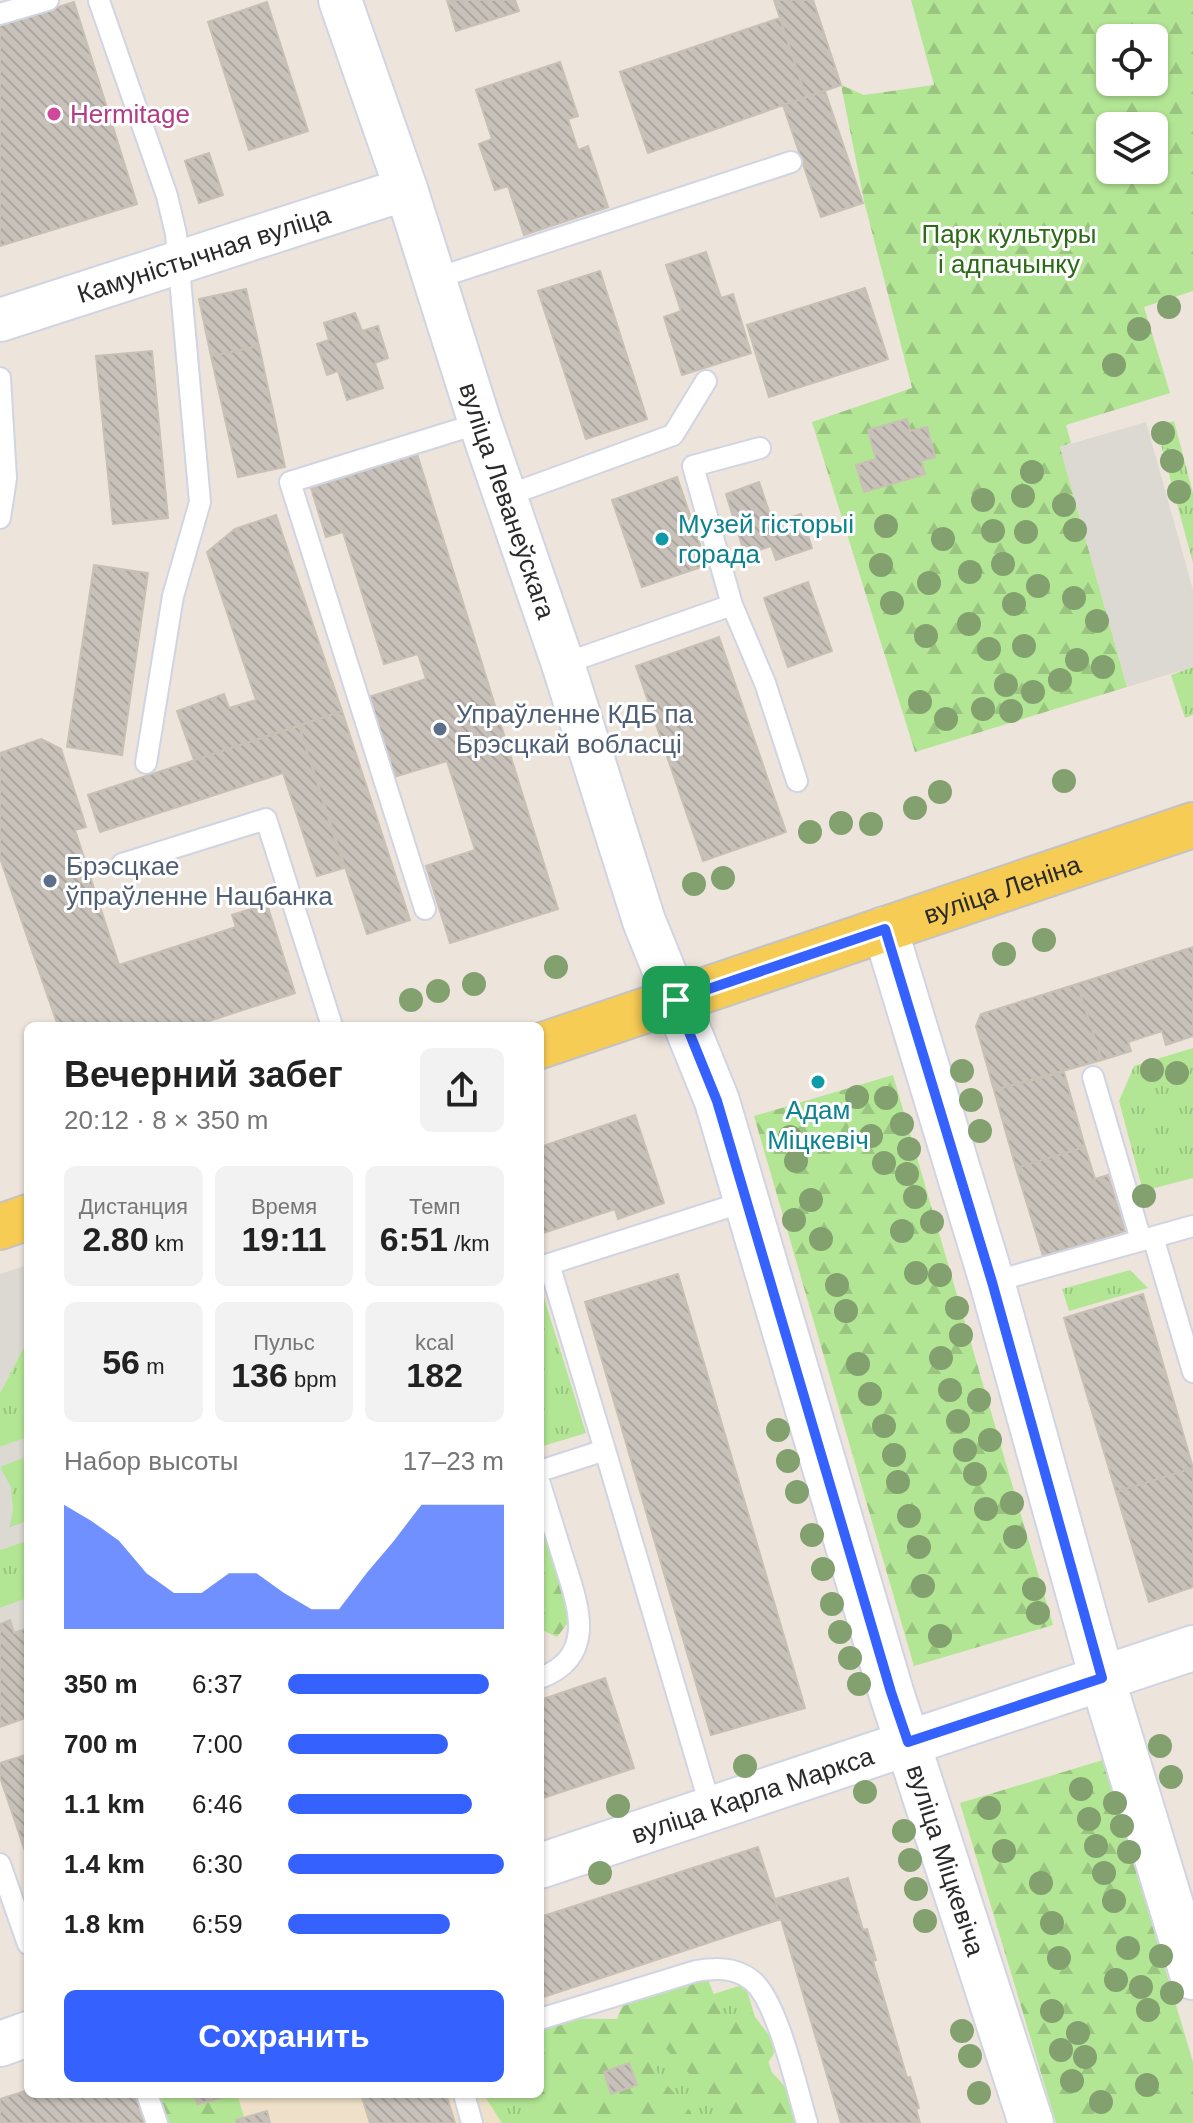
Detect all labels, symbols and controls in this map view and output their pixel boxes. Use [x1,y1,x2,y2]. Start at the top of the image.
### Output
map controls [1096,24,1168,184]
button: locate [1096,24,1168,96]
place label: Hermitage [70,99,190,129]
marker: Hermitage [45,105,63,123]
button: layers [1096,112,1168,184]
street label: Камуністычная вуліца [73,199,335,309]
park label: Парк культуры і адпачынку [921,219,1097,279]
street label: вуліца Леванеўскага [453,379,561,623]
place label: Музей гісторыі горада [678,509,854,569]
marker: Музей гісторыі горада [653,530,671,548]
place label: Упраўленне КДБ па Брэсцкай вобласці [456,699,693,759]
marker: Упраўленне КДБ па Брэсцкай вобласці [431,720,449,738]
street label: вуліца Леніна [920,849,1085,930]
place label: Брэсцкае ўпраўленне Нацбанка [66,851,333,911]
marker: Брэсцкае ўпраўленне Нацбанка [41,872,59,890]
pin [642,966,710,1034]
icon: arrive [654,978,698,1022]
button: share [420,1048,504,1132]
text: Вечерний забег [64,1054,343,1095]
marker: Адам Міцкевіч [809,1073,827,1091]
place label: Адам Міцкевіч [767,1095,869,1155]
text: 20:12 · 8 × 350 m [64,1105,269,1135]
text: Дистанция [79,1194,188,1219]
text: Время [251,1194,317,1219]
text: Темп [409,1194,460,1219]
text: 2.80 [83,1220,149,1258]
text: 19:11 [241,1220,327,1258]
text: 6:51 [380,1220,448,1258]
text: km [149,1231,184,1256]
text: /km [448,1231,489,1256]
text: Пульс [253,1330,315,1355]
text: kcal [415,1330,454,1355]
text: 56 [102,1343,140,1381]
text: m [140,1354,164,1379]
text: 136 [231,1356,288,1394]
text: 182 [406,1356,463,1394]
text: bpm [288,1367,337,1392]
text: Набор высоты [64,1446,239,1476]
text: 17–23 m [403,1446,504,1476]
text: 350 m [64,1669,138,1699]
text: 6:37 [192,1669,243,1699]
text: 700 m [64,1729,138,1759]
text: 7:00 [192,1729,243,1759]
street label: вуліца Карла Маркса [628,1741,878,1849]
street label: вуліца Міцкевіча [901,1761,991,1960]
text: 1.1 km [64,1789,145,1819]
text: 6:46 [192,1789,243,1819]
text: 1.4 km [64,1849,145,1879]
text: 6:30 [192,1849,243,1879]
text: 1.8 km [64,1909,145,1939]
text: 6:59 [192,1909,243,1939]
button: Сохранить [64,1990,504,2082]

